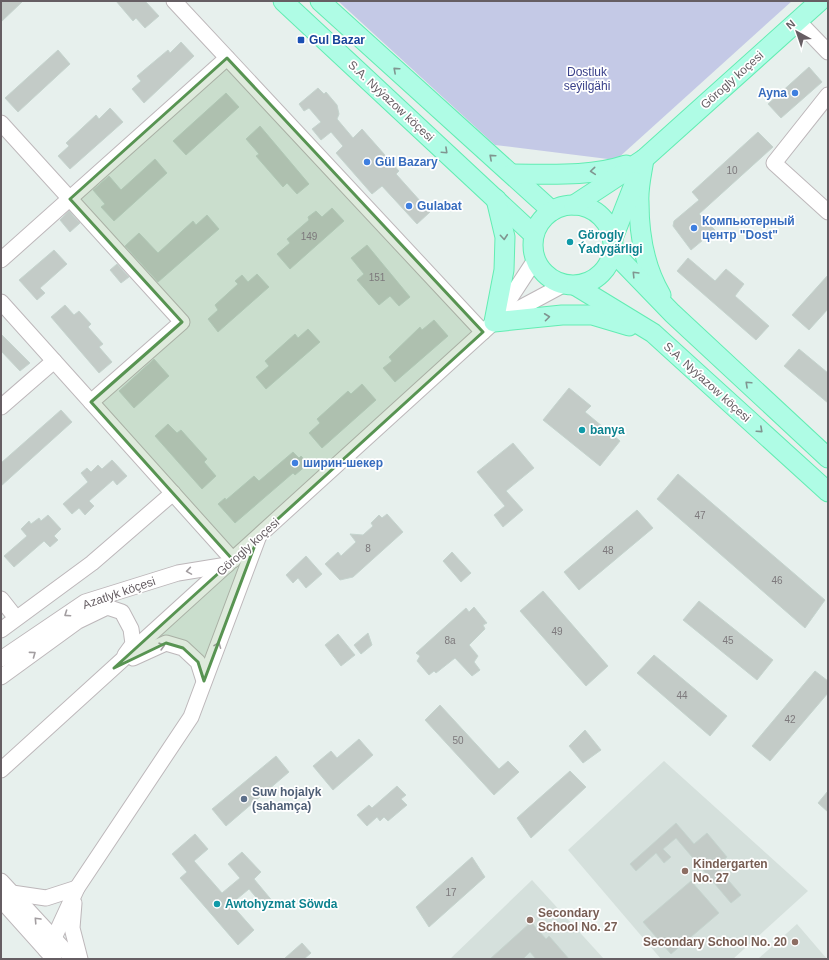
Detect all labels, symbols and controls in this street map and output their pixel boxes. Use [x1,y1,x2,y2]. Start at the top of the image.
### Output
north arrow [777,12,817,52]
text: N [784,17,798,31]
place label: Gul Bazar [309,33,365,47]
marker: Gul Bazar [296,35,306,45]
street label: Görogly koçesi [698,48,766,112]
street label: S.A. Nyýazow köçesi [345,58,437,144]
park label: Dostluk seýilgähi [564,65,610,93]
one-way arrow [393,67,401,74]
place label: Ayna [758,86,787,100]
marker: Ayna [790,88,800,98]
one-way arrow [440,146,448,154]
one-way arrow [489,154,497,161]
place label: Gül Bazary [375,155,438,169]
marker: Gül Bazary [362,157,372,167]
house number: 10 [726,165,738,176]
one-way arrow [590,167,596,176]
place label: Gulabat [417,199,462,213]
marker: Gulabat [404,201,414,211]
place label: Компьютерный центр "Dost" [702,214,795,242]
marker: Компьютерный центр "Dost" [689,223,699,233]
place label: Görogly Ýadygärligi [578,228,643,256]
house number: 149 [301,231,318,242]
one-way arrow [499,234,508,240]
marker: Görogly Ýadygärligi [565,237,575,247]
one-way arrow [632,271,639,279]
house number: 151 [369,272,386,283]
one-way arrow [544,313,550,322]
street label: S.A. Nyýazow köçesi [661,339,753,425]
one-way arrow [745,381,753,388]
place label: banya [590,423,625,437]
marker: banya [577,425,587,435]
one-way arrow [755,426,763,433]
place label: ширин-шекер [303,456,383,470]
marker: ширин-шекер [290,458,300,468]
house number: 47 [694,510,706,521]
street label: Görogly koçesi [214,515,282,579]
house number: 8 [365,543,371,554]
house number: 48 [602,545,614,556]
one-way arrow [186,566,192,575]
street label: Azatlyk köçesi [81,574,157,612]
house number: 46 [771,575,783,586]
one-way arrow [64,609,71,617]
house number: 49 [551,626,563,637]
house number: 8a [444,635,456,646]
house number: 45 [722,635,734,646]
one-way arrow [213,641,221,648]
one-way arrow [158,642,165,651]
one-way arrow [28,652,35,659]
house number: 44 [676,690,688,701]
house number: 42 [784,714,796,725]
house number: 50 [452,735,464,746]
place label: Suw hojalyk (sahamça) [252,785,322,813]
marker: Suw hojalyk (sahamça) [239,794,249,804]
place label: Kindergarten No. 27 [693,857,768,885]
marker: Kindergarten No. 27 [680,866,690,876]
house number: 17 [445,887,457,898]
place label: Awtohyzmat Söwda [225,897,338,911]
marker: Awtohyzmat Söwda [212,899,222,909]
place label: Secondary School No. 27 [538,906,618,934]
marker: Secondary School No. 27 [525,915,535,925]
one-way arrow [35,917,42,925]
place label: Secondary School No. 20 [643,935,787,949]
marker: Secondary School No. 20 [790,937,800,947]

